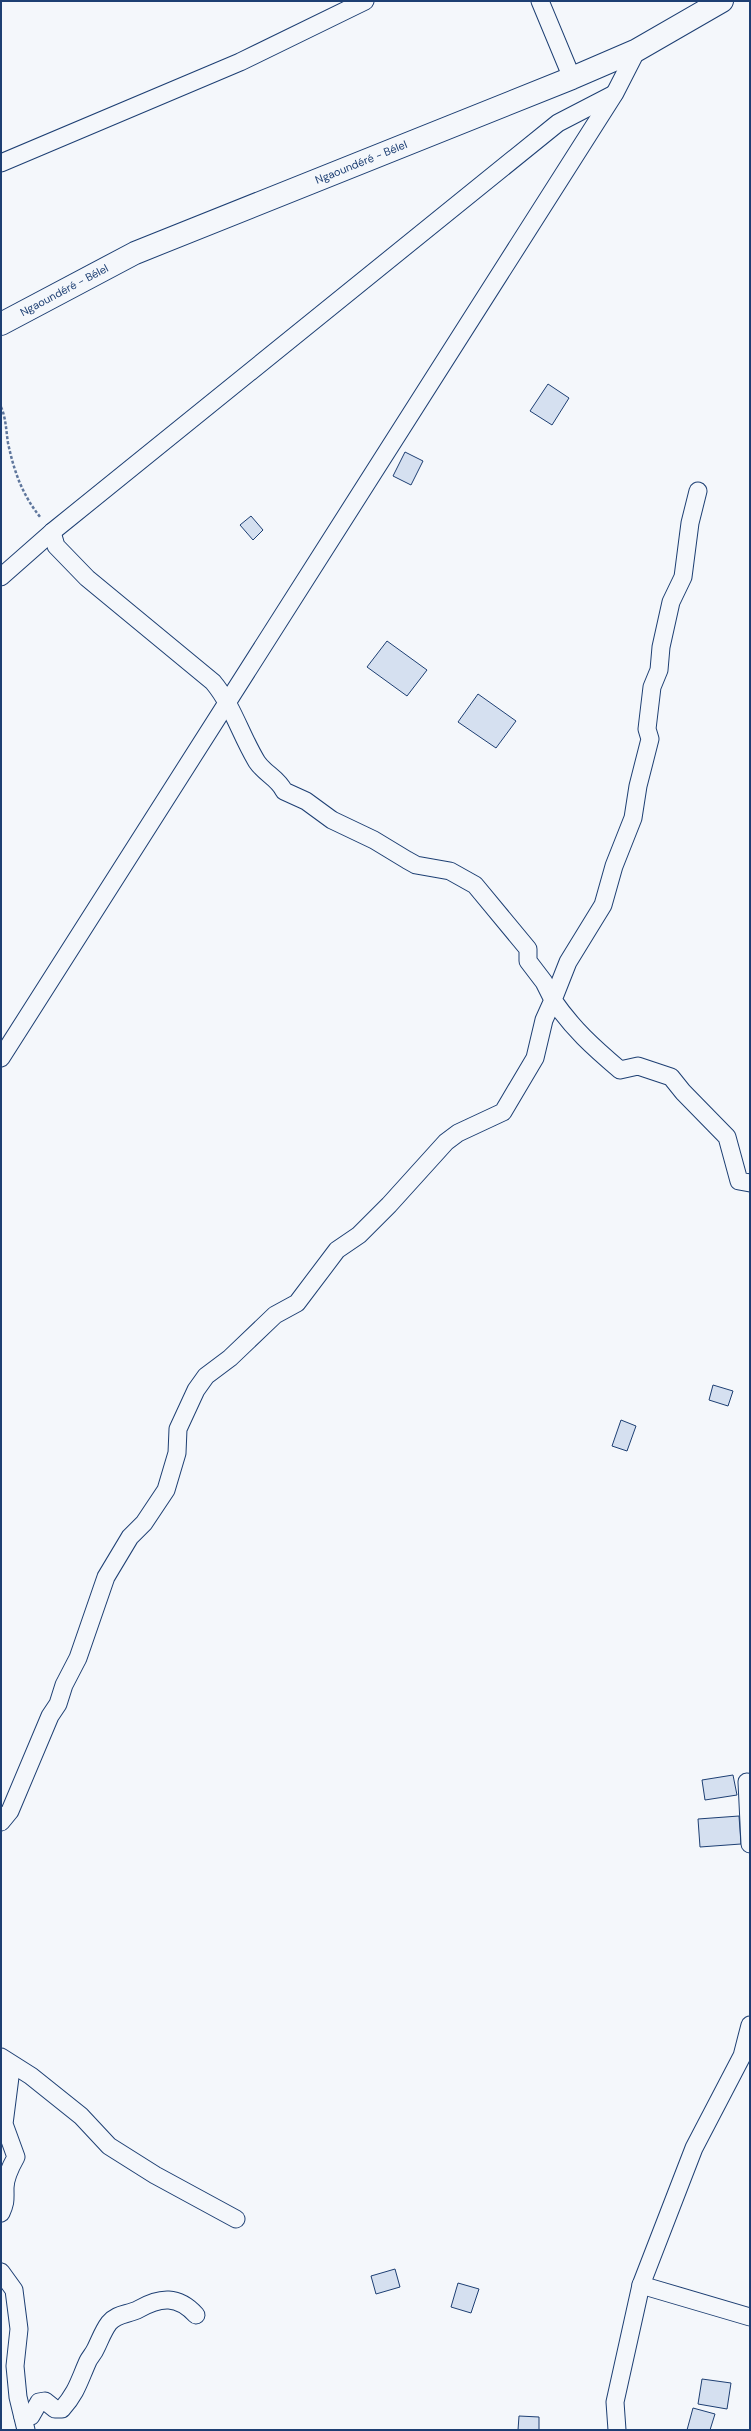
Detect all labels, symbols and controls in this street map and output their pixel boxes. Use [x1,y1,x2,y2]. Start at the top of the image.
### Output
street label: Ngaoundéré - Bélel [313,137,409,187]
street label: Ngaoundéré - Bélel [17,261,111,319]

